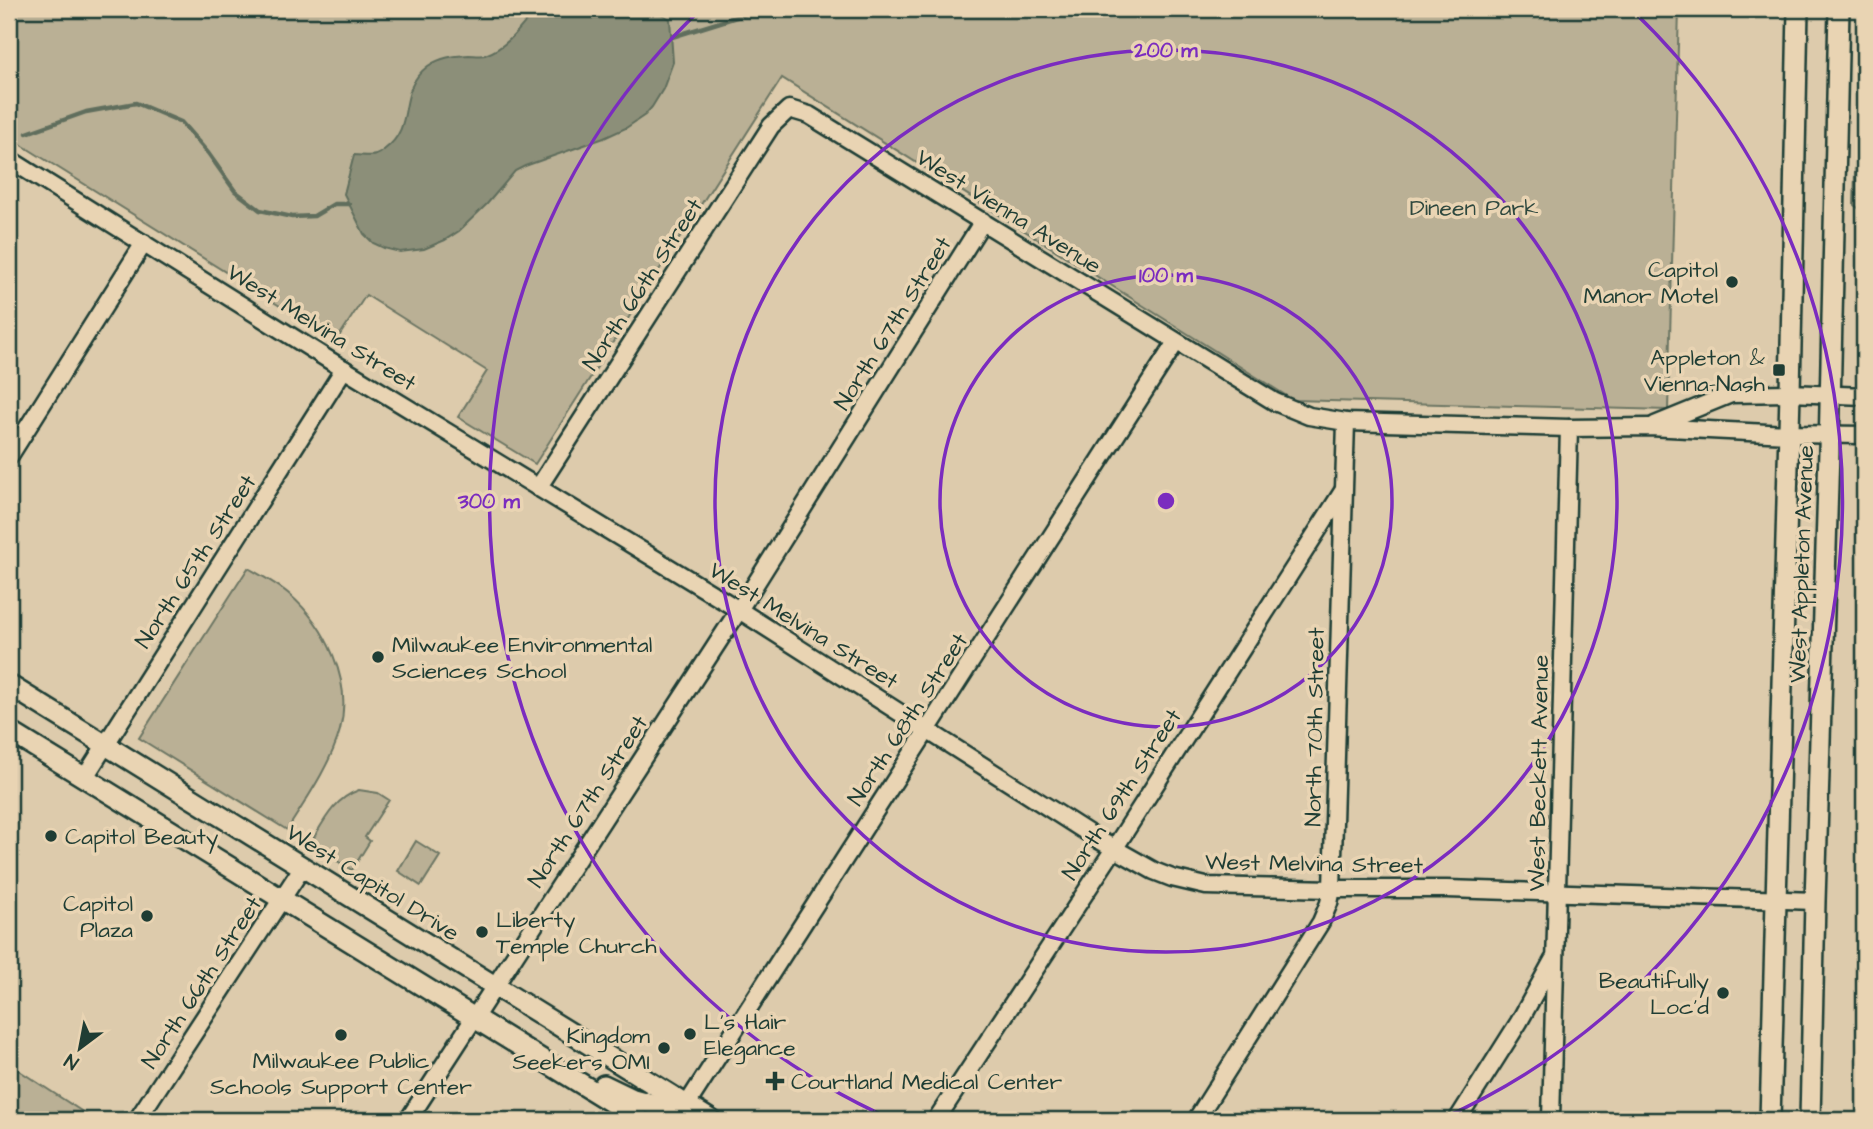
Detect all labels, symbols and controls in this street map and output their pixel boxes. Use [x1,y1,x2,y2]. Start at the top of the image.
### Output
text: 200 m [1133,36,1198,65]
street label: West Vienna Avenue [910,142,1107,282]
street label: North 66th Street [575,192,711,377]
park label: Dineen Park [1410,192,1538,224]
street label: North 67th Street [826,230,960,417]
place label: Capitol Manor Motel [1584,254,1718,312]
street label: West Melvina Street [221,257,423,400]
text: 100 m [1139,261,1194,290]
marker: Capitol Manor Motel [1724,274,1740,290]
place label: Appleton & Vienna-Nash [1644,342,1766,400]
marker: Appleton & Vienna-Nash [1771,362,1787,378]
street label: West Appleton Avenue [1782,444,1822,684]
street label: North 65th Street [128,468,265,655]
text: 300 m [457,487,521,516]
centre of rings [1154,489,1178,513]
street label: West Melvina Street [703,555,905,698]
street label: North 68th Street [840,626,976,812]
street label: North 70th Street [1297,626,1333,827]
place label: Milwaukee Environmental Sciences School [392,629,652,687]
marker: Milwaukee Environmental Sciences School [370,649,386,665]
street label: West Beckett Avenue [1521,654,1557,892]
street label: North 69th Street [1054,702,1190,886]
street label: North 67th Street [520,709,656,894]
street label: West Capitol Drive [280,817,465,949]
place label: Capitol Beauty [65,821,219,854]
marker: Capitol Beauty [43,828,59,844]
street label: West Melvina Street [1205,846,1424,882]
place label: Capitol Plaza [63,888,133,946]
street label: North 66th Street [134,890,270,1075]
place label: Liberty Temple Church [496,904,657,962]
marker: Capitol Plaza [139,908,155,924]
marker: Liberty Temple Church [474,924,490,940]
place label: Beautifully Loc'd [1599,965,1709,1023]
marker: Beautifully Loc'd [1715,985,1731,1001]
place label: L's Hair Elegance [704,1006,796,1065]
north arrow [46,1014,116,1084]
place label: Kingdom Seekers OMI [512,1020,650,1078]
marker: L's Hair Elegance [682,1026,698,1042]
marker: Milwaukee Public Schools Support Center [333,1027,349,1043]
marker: Kingdom Seekers OMI [656,1040,672,1056]
place label: Milwaukee Public Schools Support Center [210,1045,472,1103]
text: N [60,1046,84,1076]
place label: Courtland Medical Center [791,1066,1063,1098]
marker: Courtland Medical Center [765,1071,785,1091]

